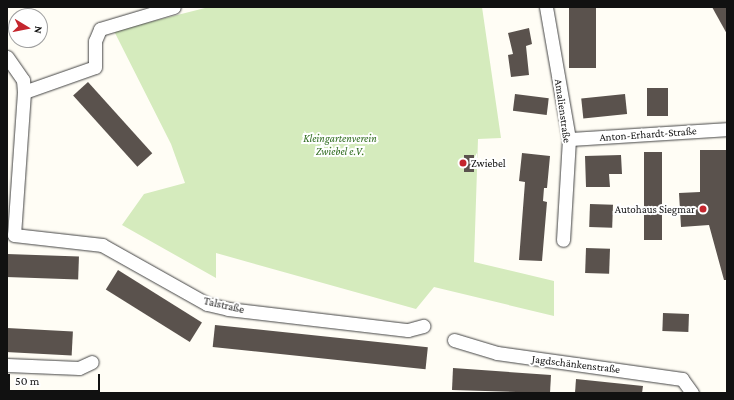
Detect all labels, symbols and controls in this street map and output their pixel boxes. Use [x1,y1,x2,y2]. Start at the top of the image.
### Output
north arrow [8,8,48,48]
text: N [32,25,45,35]
street label: Amalienstraße [552,78,574,144]
street label: Anton-Erhardt-Straße [599,124,697,144]
park label: Kleingartenverein Zwiebel e.V. [303,132,377,158]
place label: Zwiebel [471,156,506,170]
marker: Zwiebel [458,158,468,168]
place label: Autohaus Siegmar [615,202,695,216]
marker: Autohaus Siegmar [698,204,708,214]
street label: Talstraße [202,294,246,316]
street label: Jagdschänkenstraße [531,352,621,376]
scale bar [10,366,102,392]
text: 50 m [15,374,39,388]

